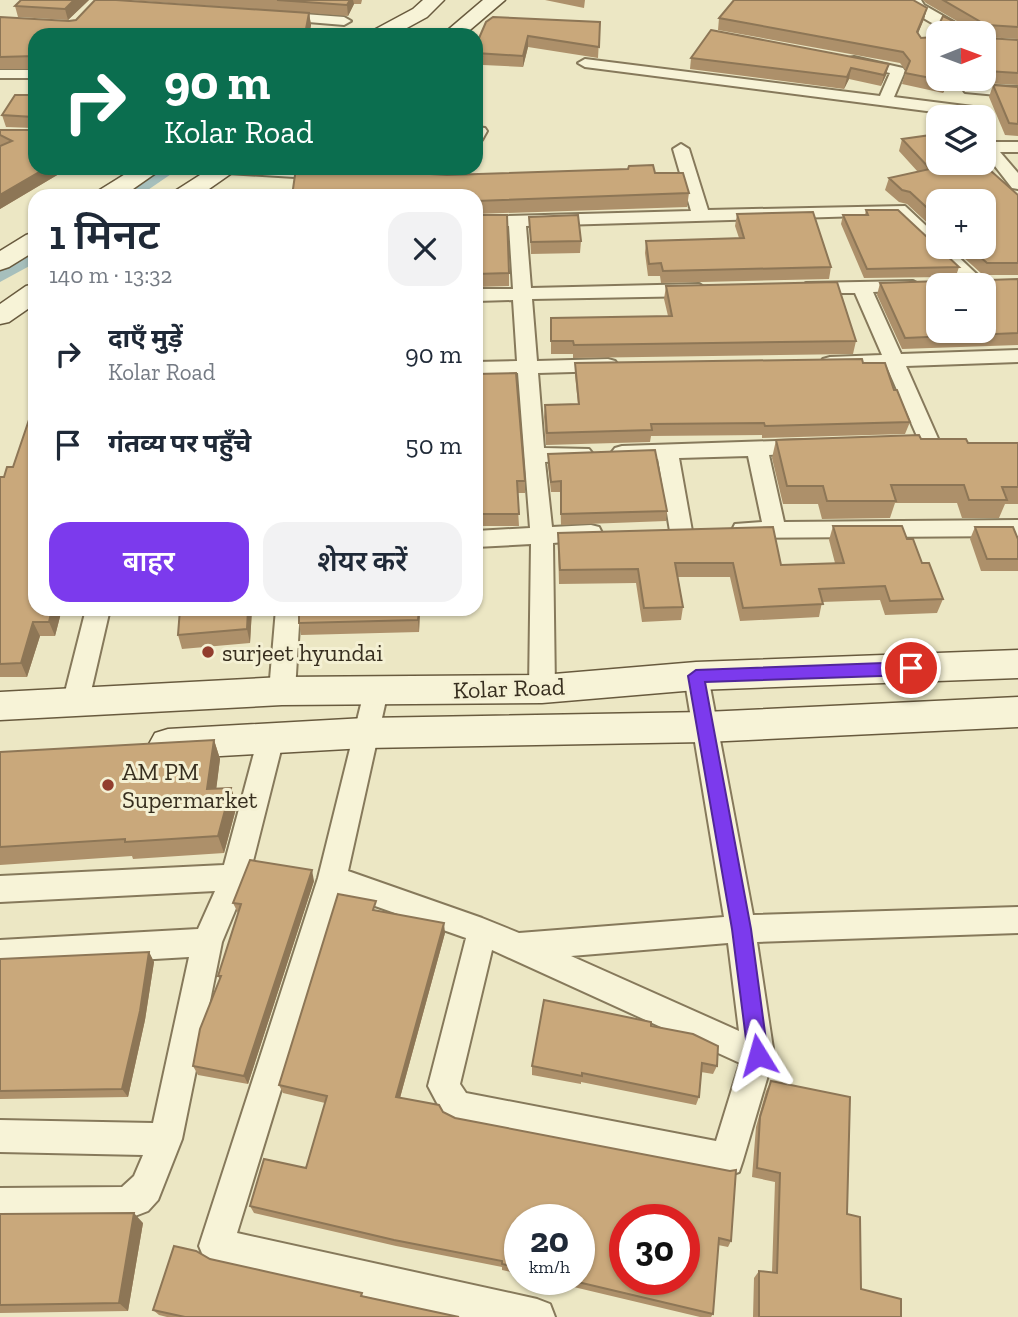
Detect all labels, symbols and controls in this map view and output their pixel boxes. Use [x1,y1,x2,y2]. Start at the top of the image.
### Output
north arrow [926,21,996,91]
map controls [926,21,996,343]
text: 90 m [164,53,271,112]
icon: right [49,56,140,147]
button: layers [926,105,996,175]
text: Kolar Road [164,113,313,151]
button: + [926,189,996,259]
text: 1 मिनट [49,209,159,260]
button: close [388,212,462,286]
text: 140 m · 13:32 [49,261,172,289]
button: − [926,273,996,343]
text: दाएँ मुड़ें [108,322,183,354]
icon: right [49,335,87,373]
text: 90 m [405,338,462,370]
text: Kolar Road [108,358,215,386]
icon: arrive [49,426,87,464]
text: गंतव्य पर पहुँचे [108,427,251,459]
text: 50 m [405,429,462,461]
button: बाहर [49,522,249,602]
button: शेयर करें [263,522,462,602]
place label: surjeet hyundai [222,638,383,667]
pin [881,638,941,698]
marker: surjeet hyundai [200,644,216,660]
icon: arrive [892,649,930,687]
street label: Kolar Road [453,672,565,704]
place label: AM PM Supermarket [122,757,257,814]
marker: AM PM Supermarket [100,777,116,793]
position arrow [721,1018,795,1092]
speed limit sign: 30 [609,1204,700,1295]
text: 20 [530,1219,569,1261]
text: km/h [529,1256,570,1278]

